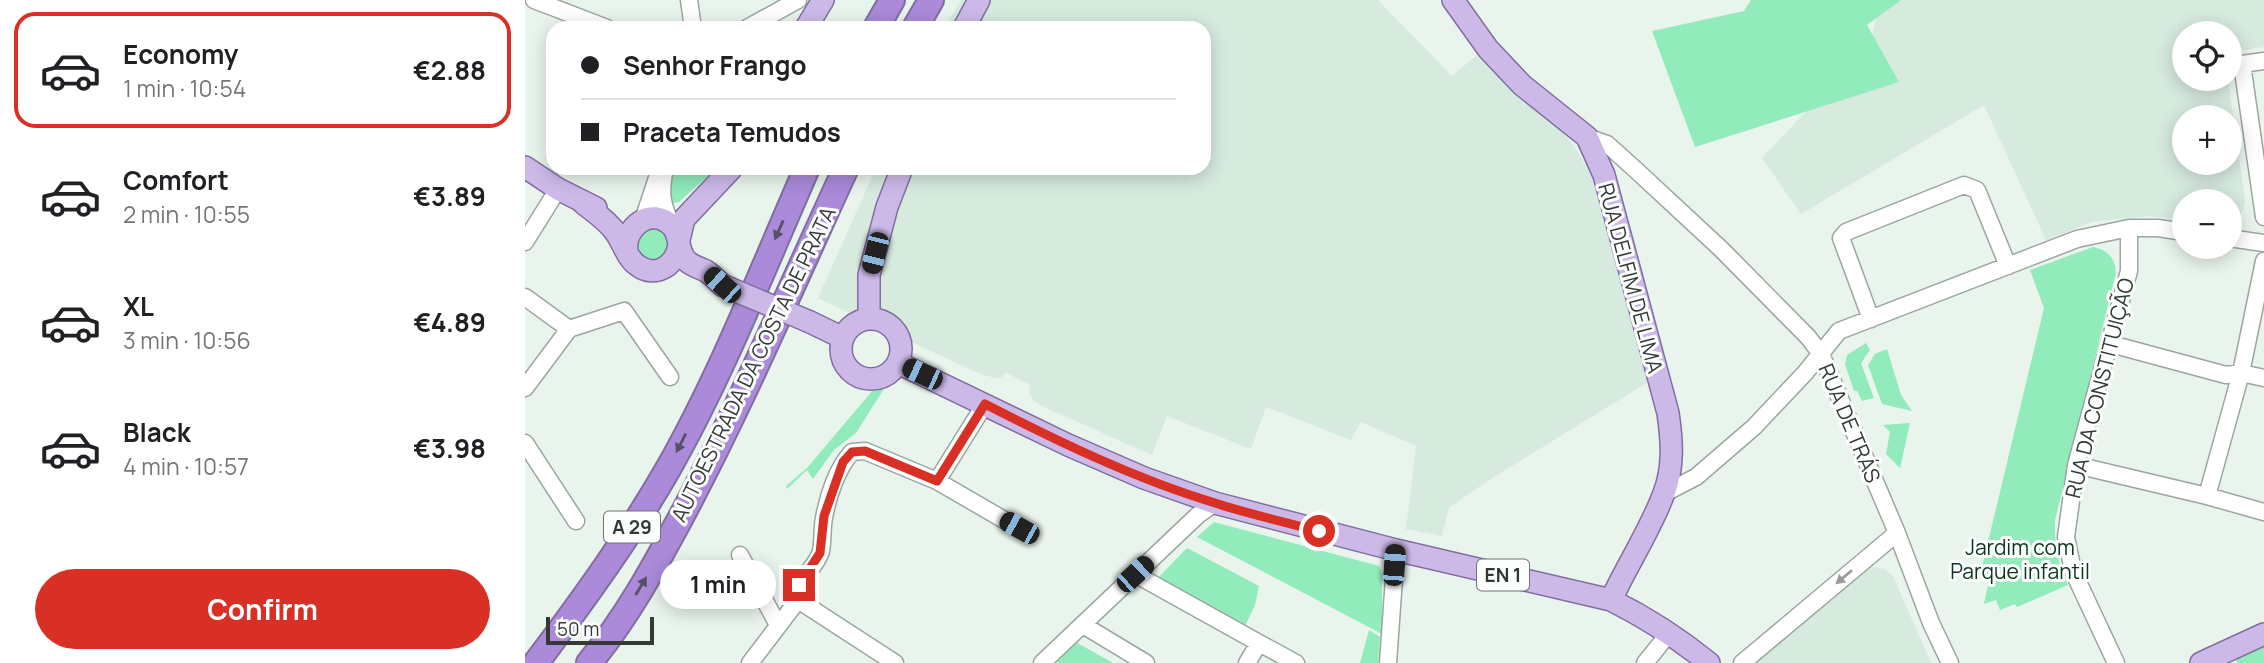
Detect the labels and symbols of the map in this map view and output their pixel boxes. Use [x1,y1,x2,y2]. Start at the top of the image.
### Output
street label: RUA DELFIM DE LIMA [1592,180,1670,376]
street label: AUTOESTRADA DA COSTA DE PRATA [664,202,842,526]
one-way arrow [773,220,784,241]
car [860,230,891,276]
car [700,263,745,307]
street label: RUA DA CONSTITUIÇÃO [2058,275,2140,501]
car [899,356,946,392]
street label: RUA DE TRÁS [1812,359,1888,487]
one-way arrow [676,433,687,453]
car [996,509,1043,547]
road number: A 29 [604,512,660,542]
route start [1303,515,1335,547]
park label: Jardim com Parque infantil [1950,533,2090,585]
car [1383,543,1406,587]
car [1113,552,1158,596]
callout: 1 min [659,560,775,610]
road number: EN 1 [1477,560,1529,590]
route end [783,569,815,601]
one-way arrow [1836,569,1853,584]
one-way arrow [635,577,647,596]
scale bar [546,614,655,646]

